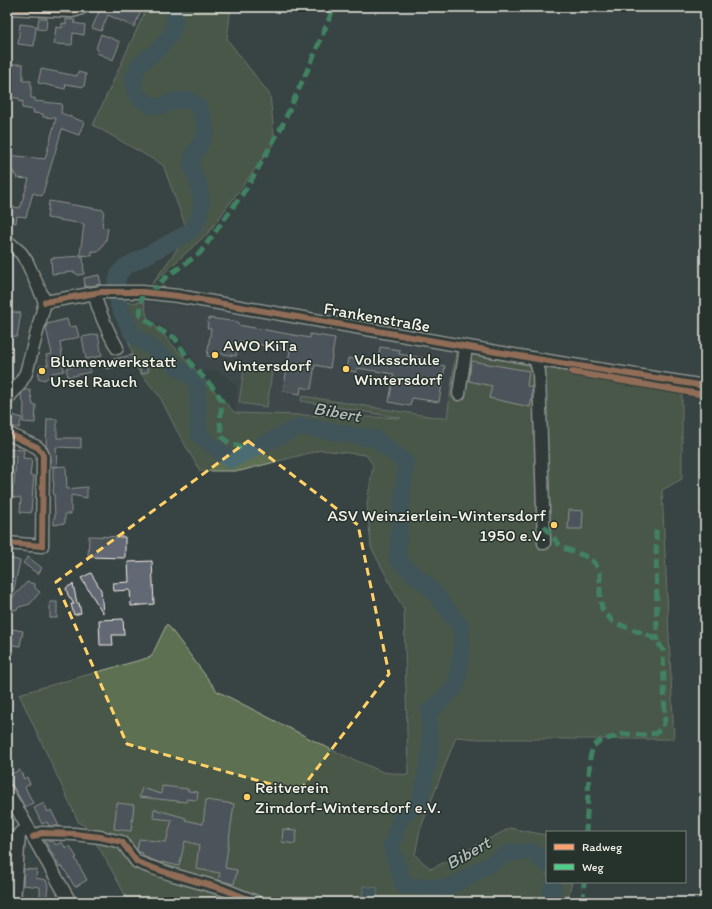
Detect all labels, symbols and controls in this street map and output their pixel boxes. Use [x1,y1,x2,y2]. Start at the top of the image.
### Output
street label: Frankenstraße [322,298,432,336]
place label: AWO KiTa Wintersdorf [223,335,312,375]
place label: Volksschule Wintersdorf [354,349,443,389]
marker: AWO KiTa Wintersdorf [210,350,220,360]
place label: Blumenwerkstatt Ursel Rauch [50,351,176,391]
marker: Volksschule Wintersdorf [341,364,351,374]
marker: Blumenwerkstatt Ursel Rauch [37,366,47,376]
water label: Bibert [312,397,365,427]
place label: ASV Weinzierlein-Wintersdorf 1950 e.V. [327,505,547,545]
marker: ASV Weinzierlein-Wintersdorf 1950 e.V. [549,520,559,530]
place label: Reitverein Zirndorf-Wintersdorf e.V. [255,777,441,817]
marker: Reitverein Zirndorf-Wintersdorf e.V. [242,792,252,802]
water label: Bibert [442,830,496,874]
legend [546,831,686,883]
text: Radweg [582,840,623,854]
text: Weg [582,860,605,874]

